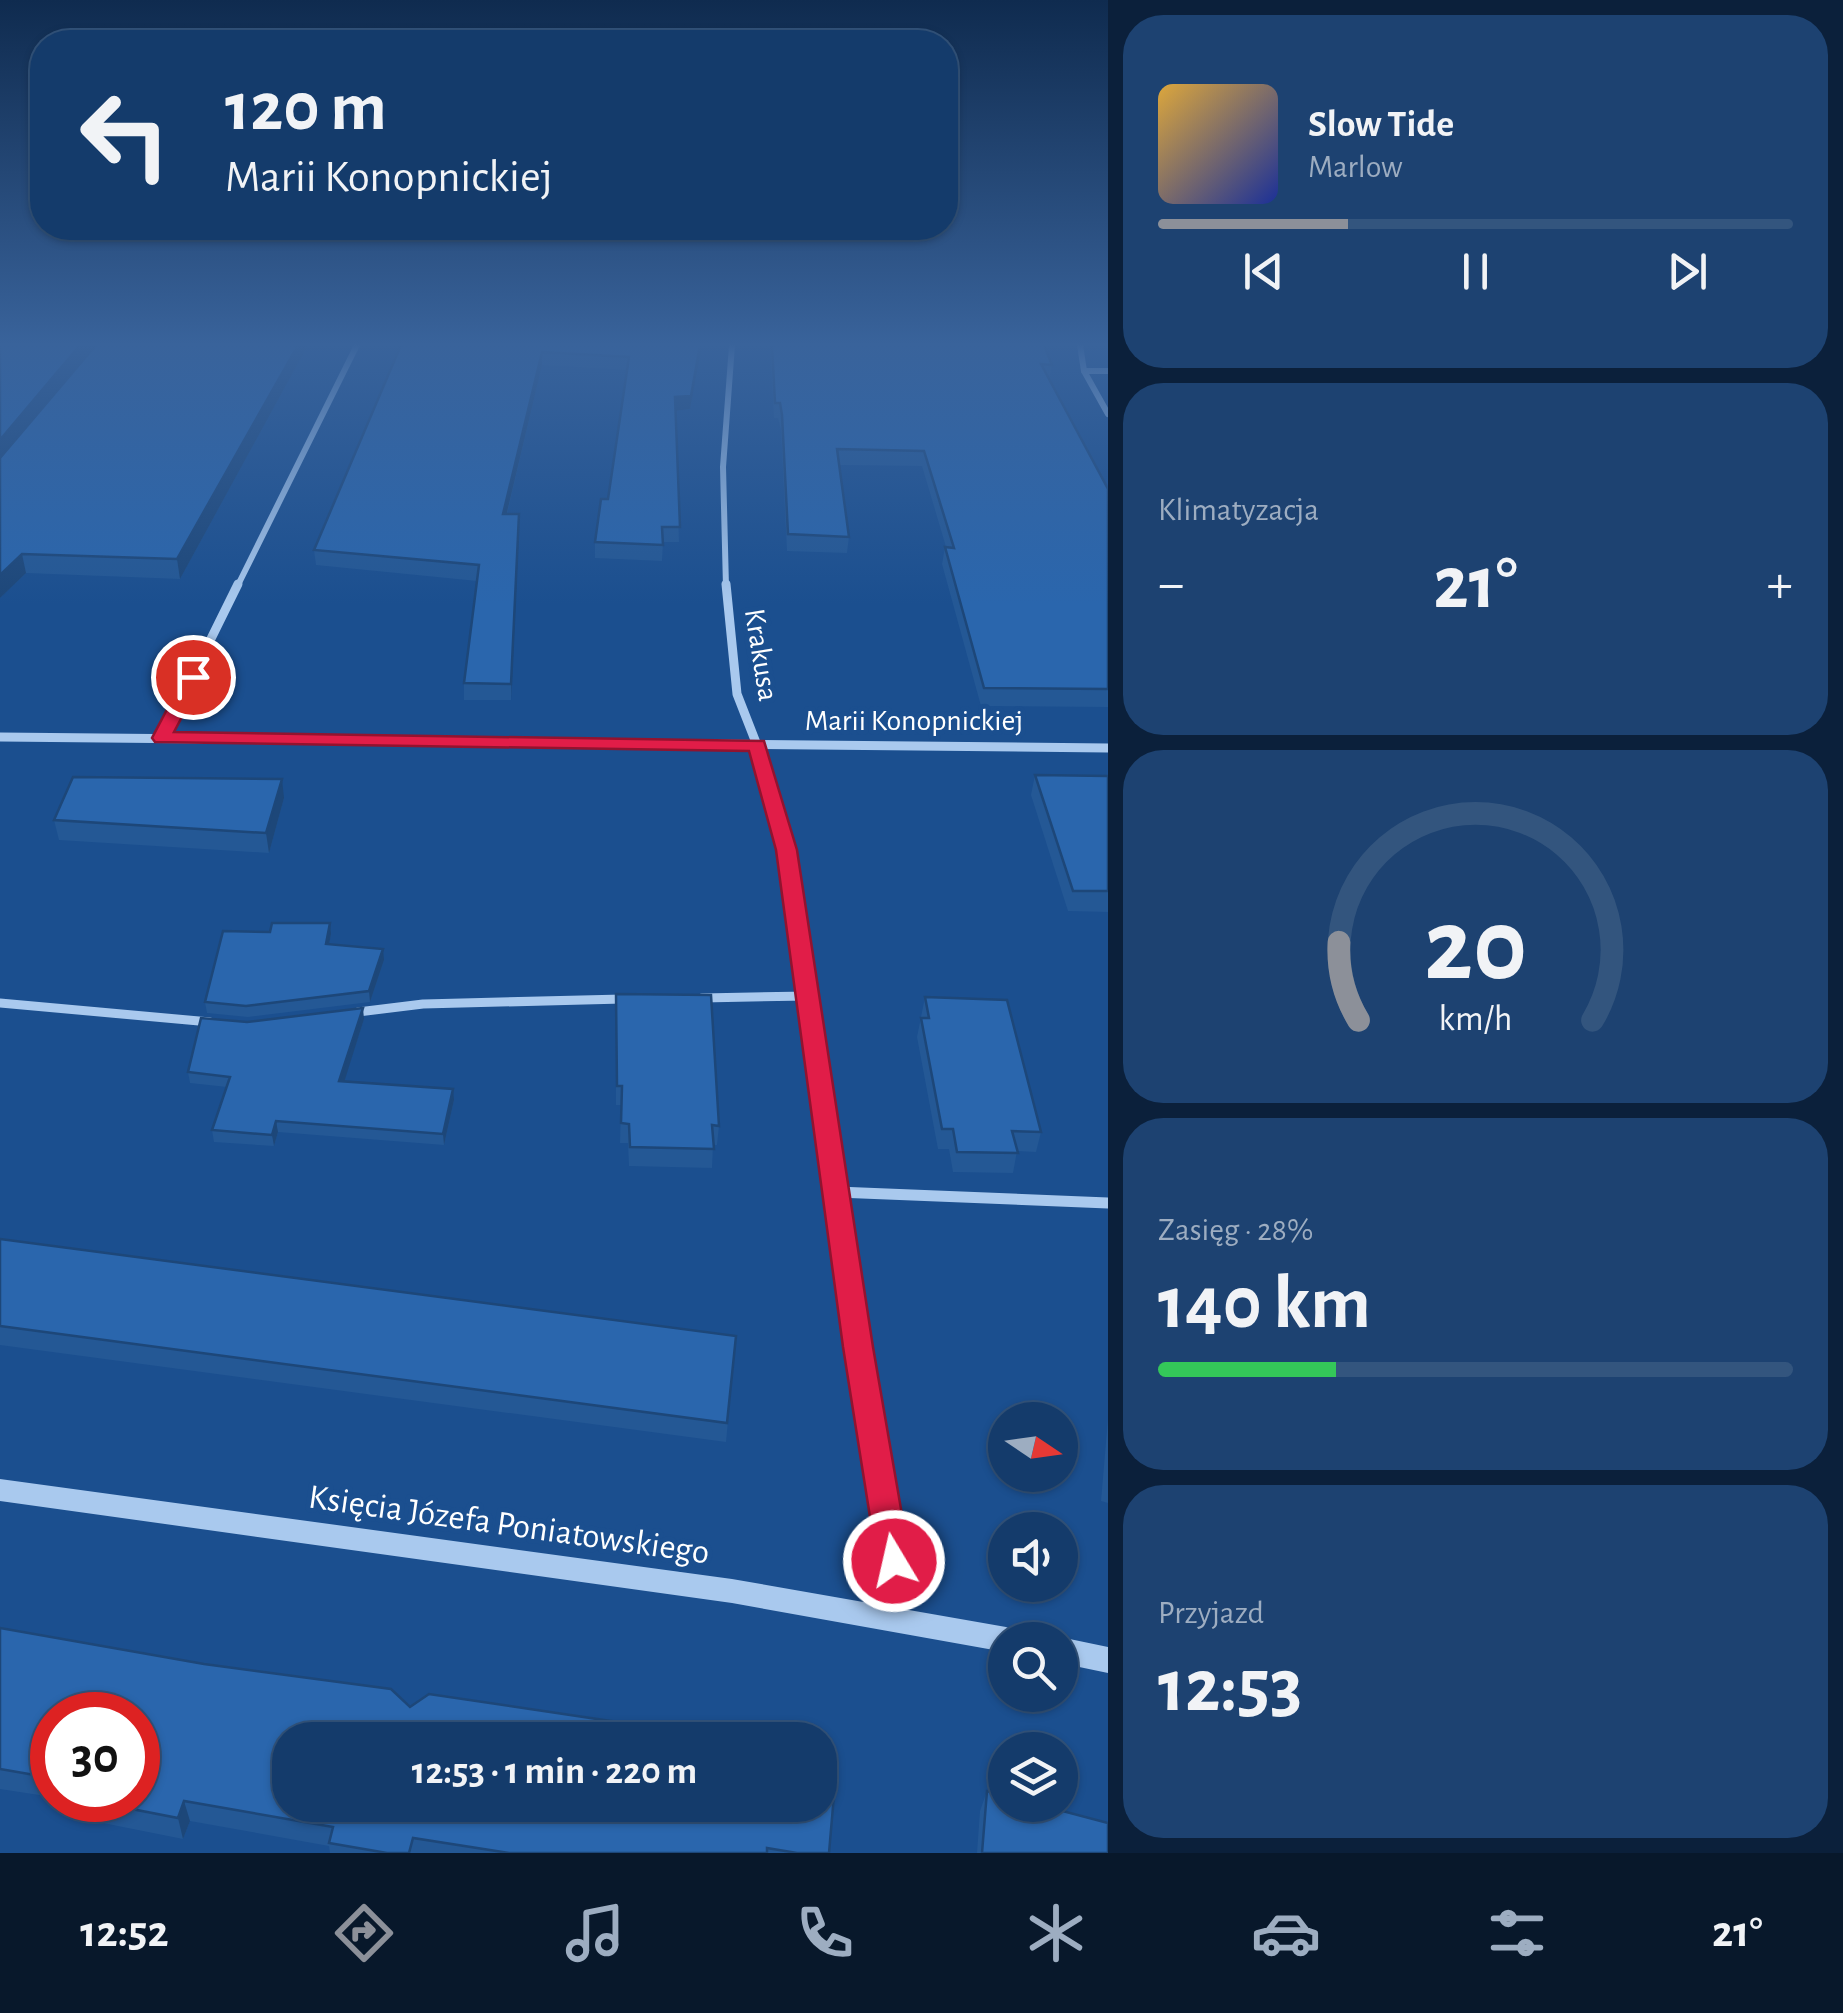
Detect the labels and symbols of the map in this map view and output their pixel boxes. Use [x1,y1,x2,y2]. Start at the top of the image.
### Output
street label: Krakusa [739,607,783,703]
pin [151,635,236,720]
street label: Marii Konopnickiej [805,706,1023,736]
north arrow [988,1402,1078,1492]
street label: Księcia Józefa Poniatowskiego [306,1480,712,1570]
position arrow [842,1509,946,1613]
speed limit sign: 30 [30,1692,160,1822]

